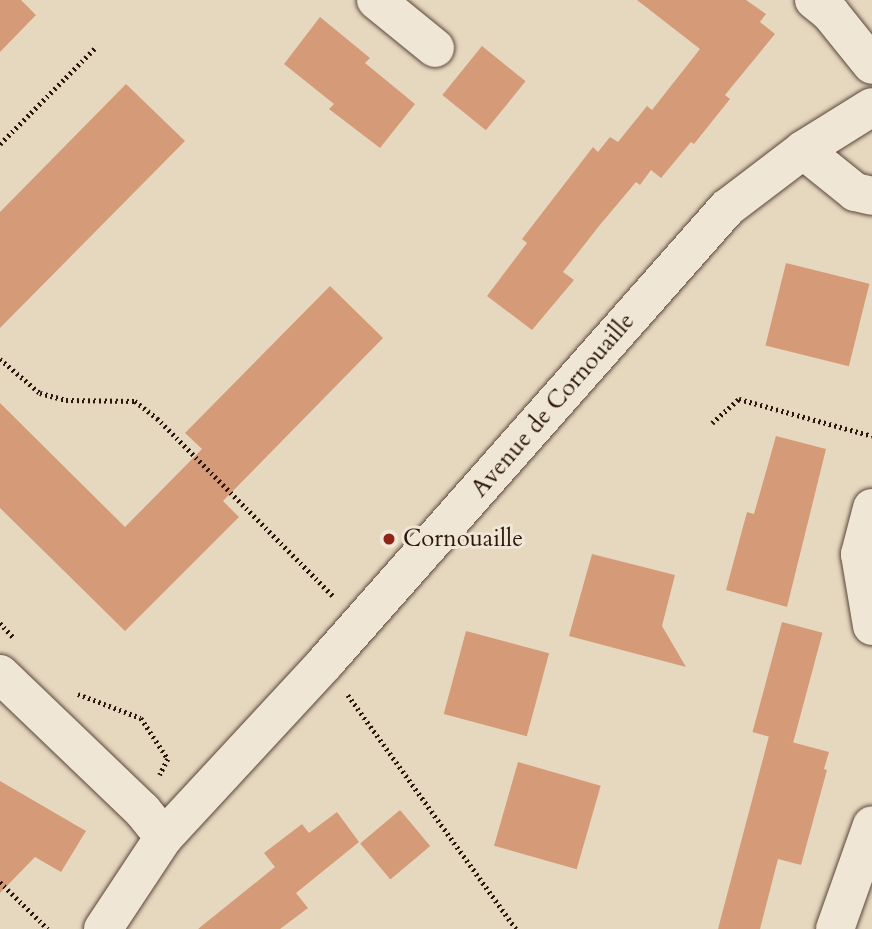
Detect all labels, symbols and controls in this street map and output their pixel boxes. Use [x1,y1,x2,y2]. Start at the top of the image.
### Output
street label: Avenue de Cornouaille [465,307,641,503]
place label: Cornouaille [403,525,523,553]
marker: Cornouaille [381,531,397,547]

